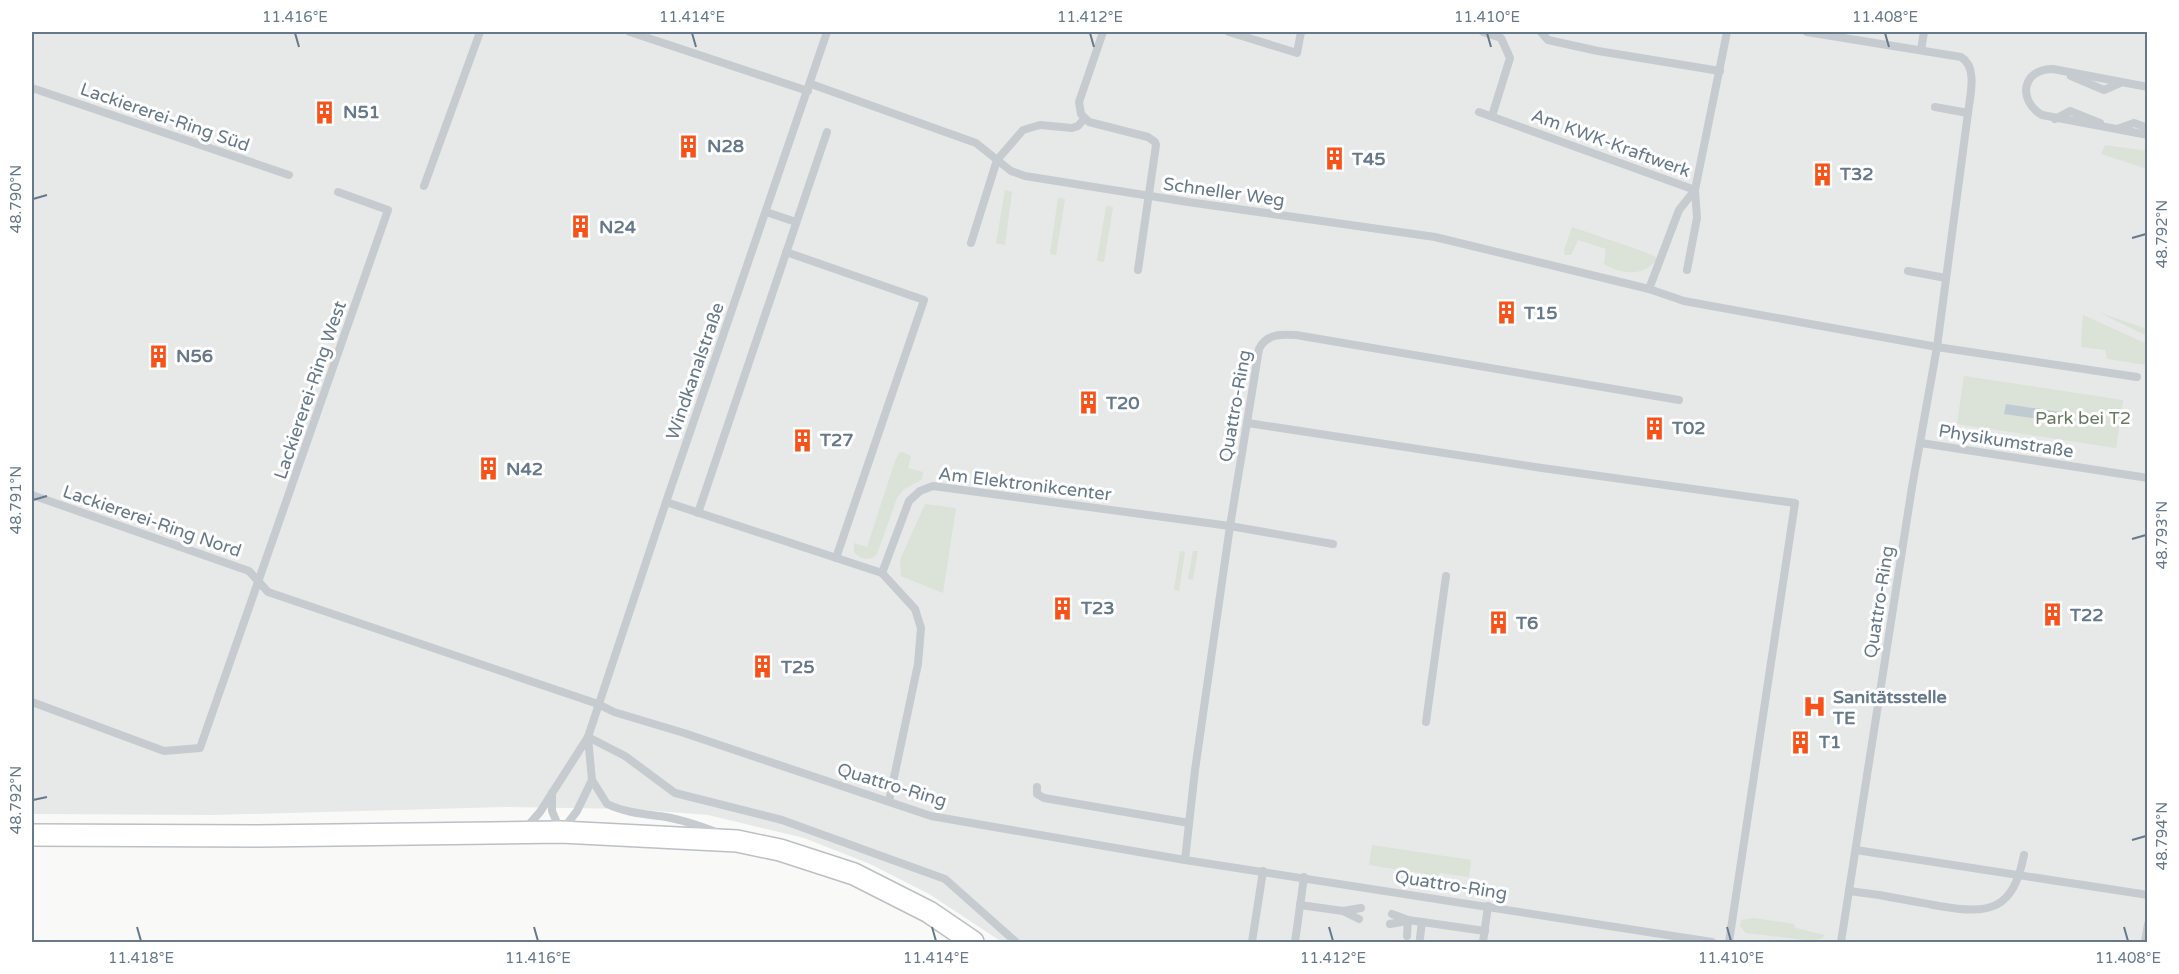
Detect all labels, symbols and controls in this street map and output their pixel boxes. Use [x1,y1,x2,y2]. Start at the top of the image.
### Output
text: 11.416°E [262,8,328,26]
text: 11.414°E [659,8,725,26]
text: 11.412°E [1057,8,1123,26]
text: 11.410°E [1454,8,1520,26]
text: 11.408°E [1852,8,1918,26]
street label: Lackiererei-Ring Süd [77,78,253,156]
building icon: N51 [312,99,338,125]
place label: N51 [343,101,380,123]
street label: Am KWK-Kraftwerk [1529,104,1694,182]
building icon: N28 [676,133,702,159]
place label: N28 [707,135,744,157]
building icon: T45 [1321,146,1347,172]
place label: T45 [1351,148,1386,170]
building icon: T32 [1809,161,1835,187]
place label: T32 [1839,163,1874,185]
text: 48.790°N [7,165,25,233]
street label: Schneller Weg [1162,173,1286,211]
text: 48.792°N [2153,200,2171,268]
building icon: N24 [568,214,594,240]
place label: N24 [599,216,637,238]
street label: Lackiererei-Ring West [269,298,351,482]
street label: Windkanalstraße [661,299,729,443]
building icon: T15 [1493,300,1519,326]
place label: T15 [1523,302,1558,324]
building icon: N56 [145,343,171,369]
place label: N56 [176,345,213,367]
street label: Quattro-Ring [1214,348,1256,464]
building icon: T20 [1075,390,1101,416]
place label: T20 [1105,392,1140,414]
park label: Park bei T2 [2035,407,2131,429]
building icon: T02 [1641,415,1667,441]
place label: T02 [1671,417,1706,439]
street label: Physikumstraße [1937,419,2075,463]
building icon: T27 [789,427,815,453]
place label: T27 [819,429,854,451]
building icon: N42 [475,456,501,482]
place label: N42 [506,458,543,480]
street label: Am Elektronikcenter [937,462,1113,506]
text: 48.791°N [7,466,25,534]
street label: Lackiererei-Ring Nord [60,480,244,562]
text: 48.793°N [2153,501,2171,569]
street label: Quattro-Ring [1859,544,1899,660]
building icon: T23 [1050,595,1076,621]
place label: T23 [1080,597,1115,619]
building icon: T22 [2039,602,2065,628]
place label: T22 [2069,604,2104,626]
building icon: T6 [1485,610,1511,636]
place label: T6 [1515,612,1538,634]
building icon: T25 [750,654,776,680]
place label: T25 [780,656,815,678]
place label: Sanitätsstelle TE [1832,686,1947,729]
hospital icon: Sanitätsstelle TE [1802,694,1828,720]
building icon: T1 [1788,729,1814,755]
place label: T1 [1818,731,1841,753]
street label: Quattro-Ring [834,758,950,812]
text: 48.792°N [7,766,25,834]
text: 48.794°N [2153,802,2171,870]
street label: Quattro-Ring [1393,865,1509,905]
text: 11.418°E [108,949,174,967]
text: 11.416°E [505,949,571,967]
text: 11.414°E [903,949,969,967]
text: 11.412°E [1300,949,1366,967]
text: 11.410°E [1698,949,1764,967]
text: 11.408°E [2095,949,2161,967]

